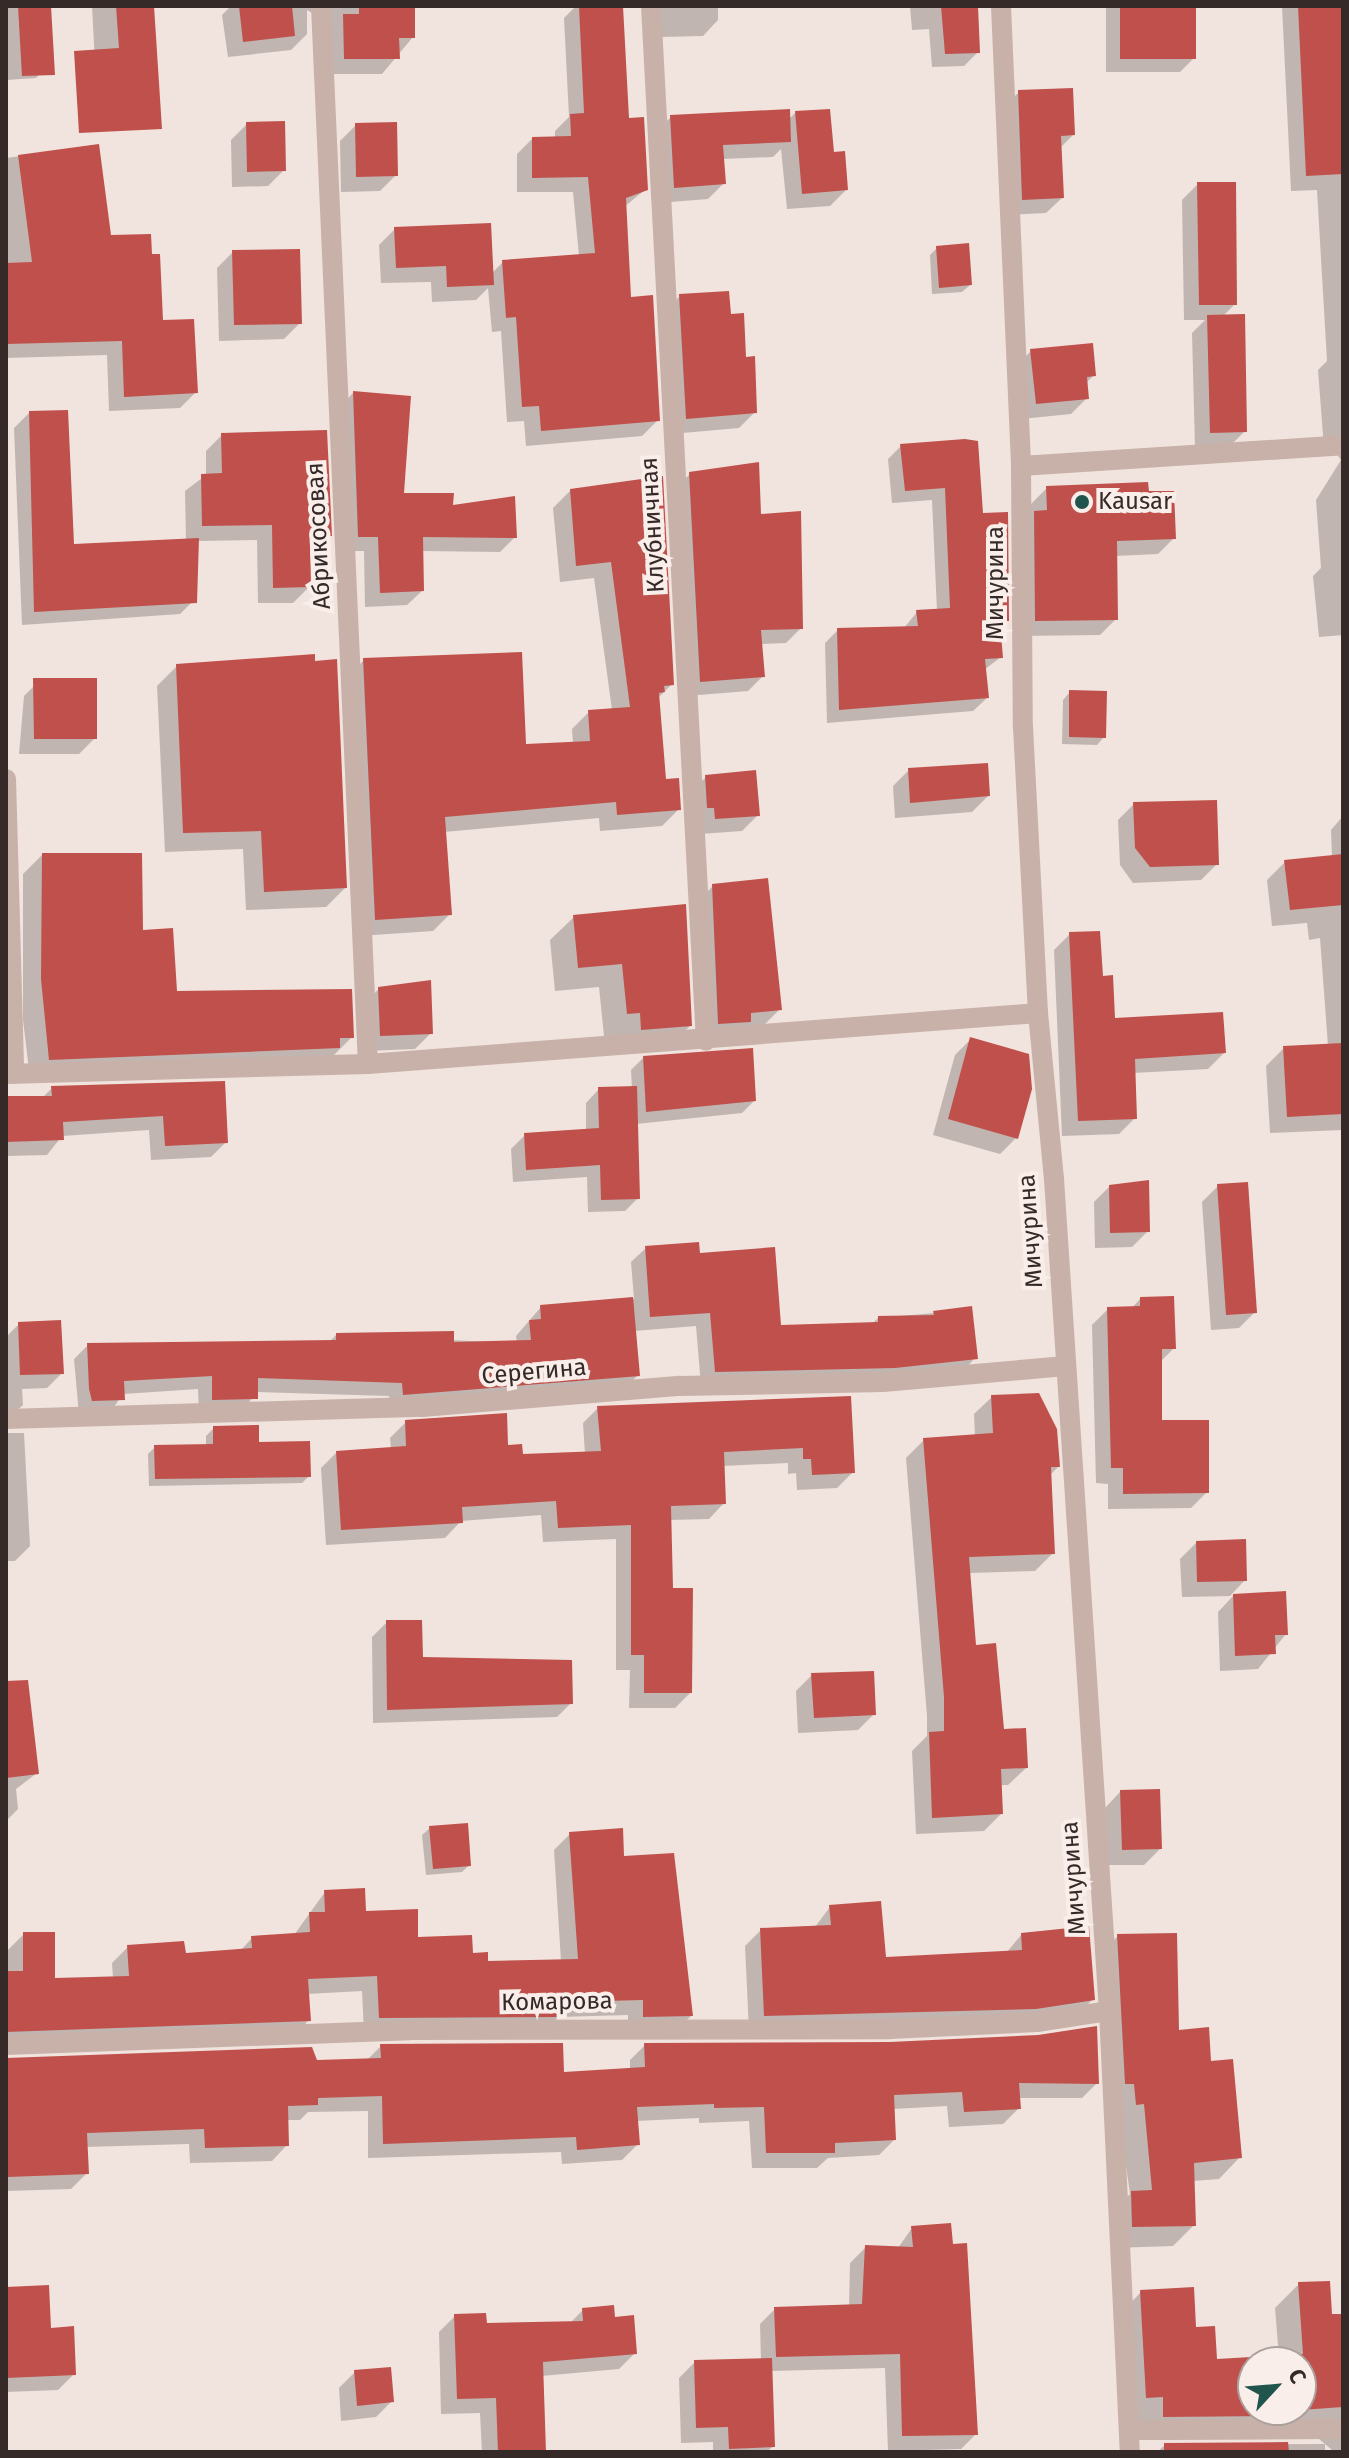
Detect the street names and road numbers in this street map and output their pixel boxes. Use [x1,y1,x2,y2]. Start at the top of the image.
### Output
street label: Клубничная [635,456,671,594]
street label: Абрикосовая [301,462,337,610]
street label: Мичурина [982,526,1010,640]
street label: Мичурина [1013,1173,1049,1289]
street label: Серегина [480,1353,588,1391]
street label: Мичурина [1056,1820,1092,1936]
street label: Комарова [501,1987,613,2017]

